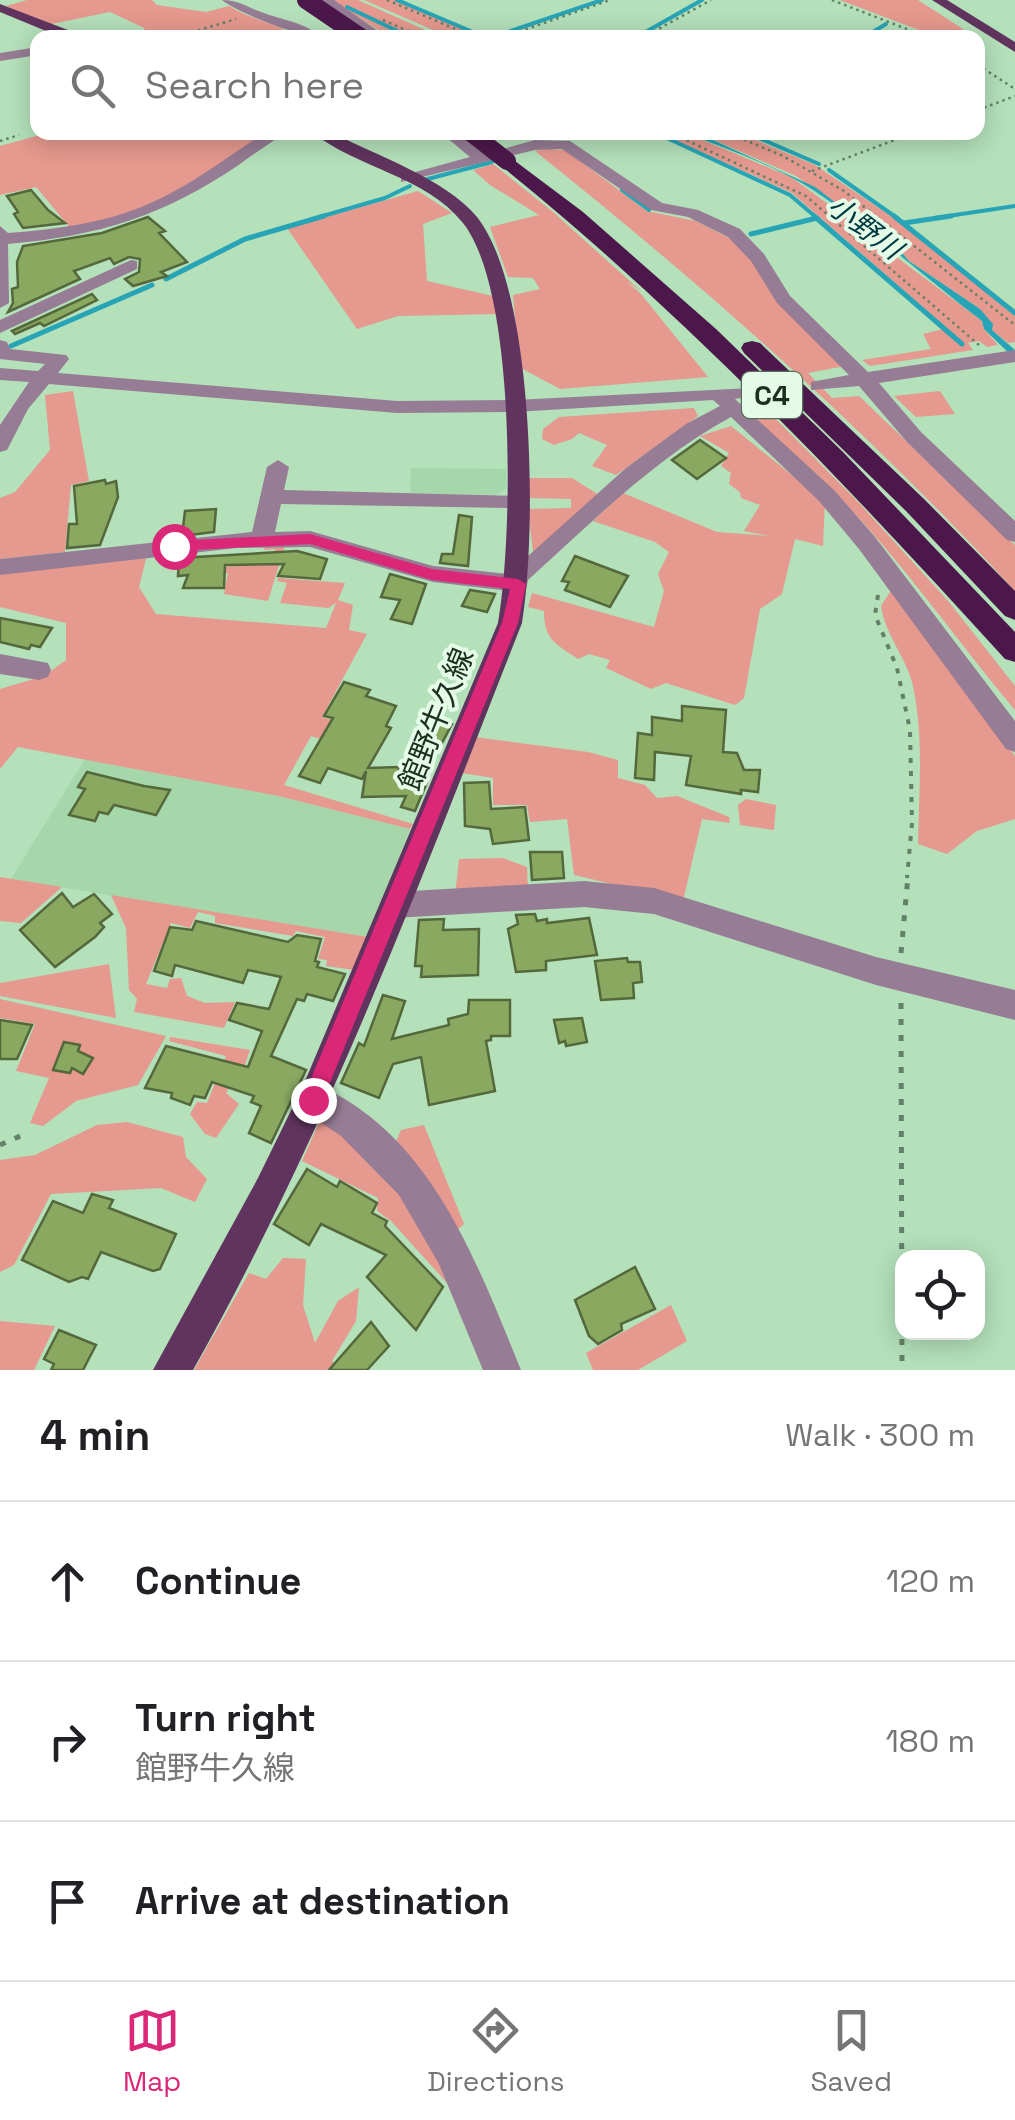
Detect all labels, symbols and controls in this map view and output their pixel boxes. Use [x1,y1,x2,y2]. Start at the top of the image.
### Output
search box [30,30,985,140]
icon: search [65,58,120,113]
text: Search here [145,61,364,109]
water label: 小野川 [821,187,912,268]
road number: C4 [742,372,802,418]
route start [152,524,198,570]
street label: 館野牛久線 [390,642,482,796]
route end [291,1078,337,1124]
map controls [895,1250,985,1340]
button: locate [895,1250,985,1340]
text: 4 min [40,1409,150,1462]
text: Walk · 300 m [785,1415,975,1455]
icon: ahead [40,1554,95,1609]
text: Continue [135,1557,301,1605]
text: 120 m [886,1561,975,1601]
text: Turn right [135,1694,316,1742]
icon: right [40,1714,95,1769]
text: 180 m [885,1721,975,1761]
text: 館野牛久線 [135,1748,295,1788]
icon: arrive [40,1874,95,1929]
text: Arrive at destination [135,1877,510,1925]
tab: Map [123,2003,181,2099]
tab: Directions [427,2003,564,2099]
tab: Saved [810,2003,892,2099]

